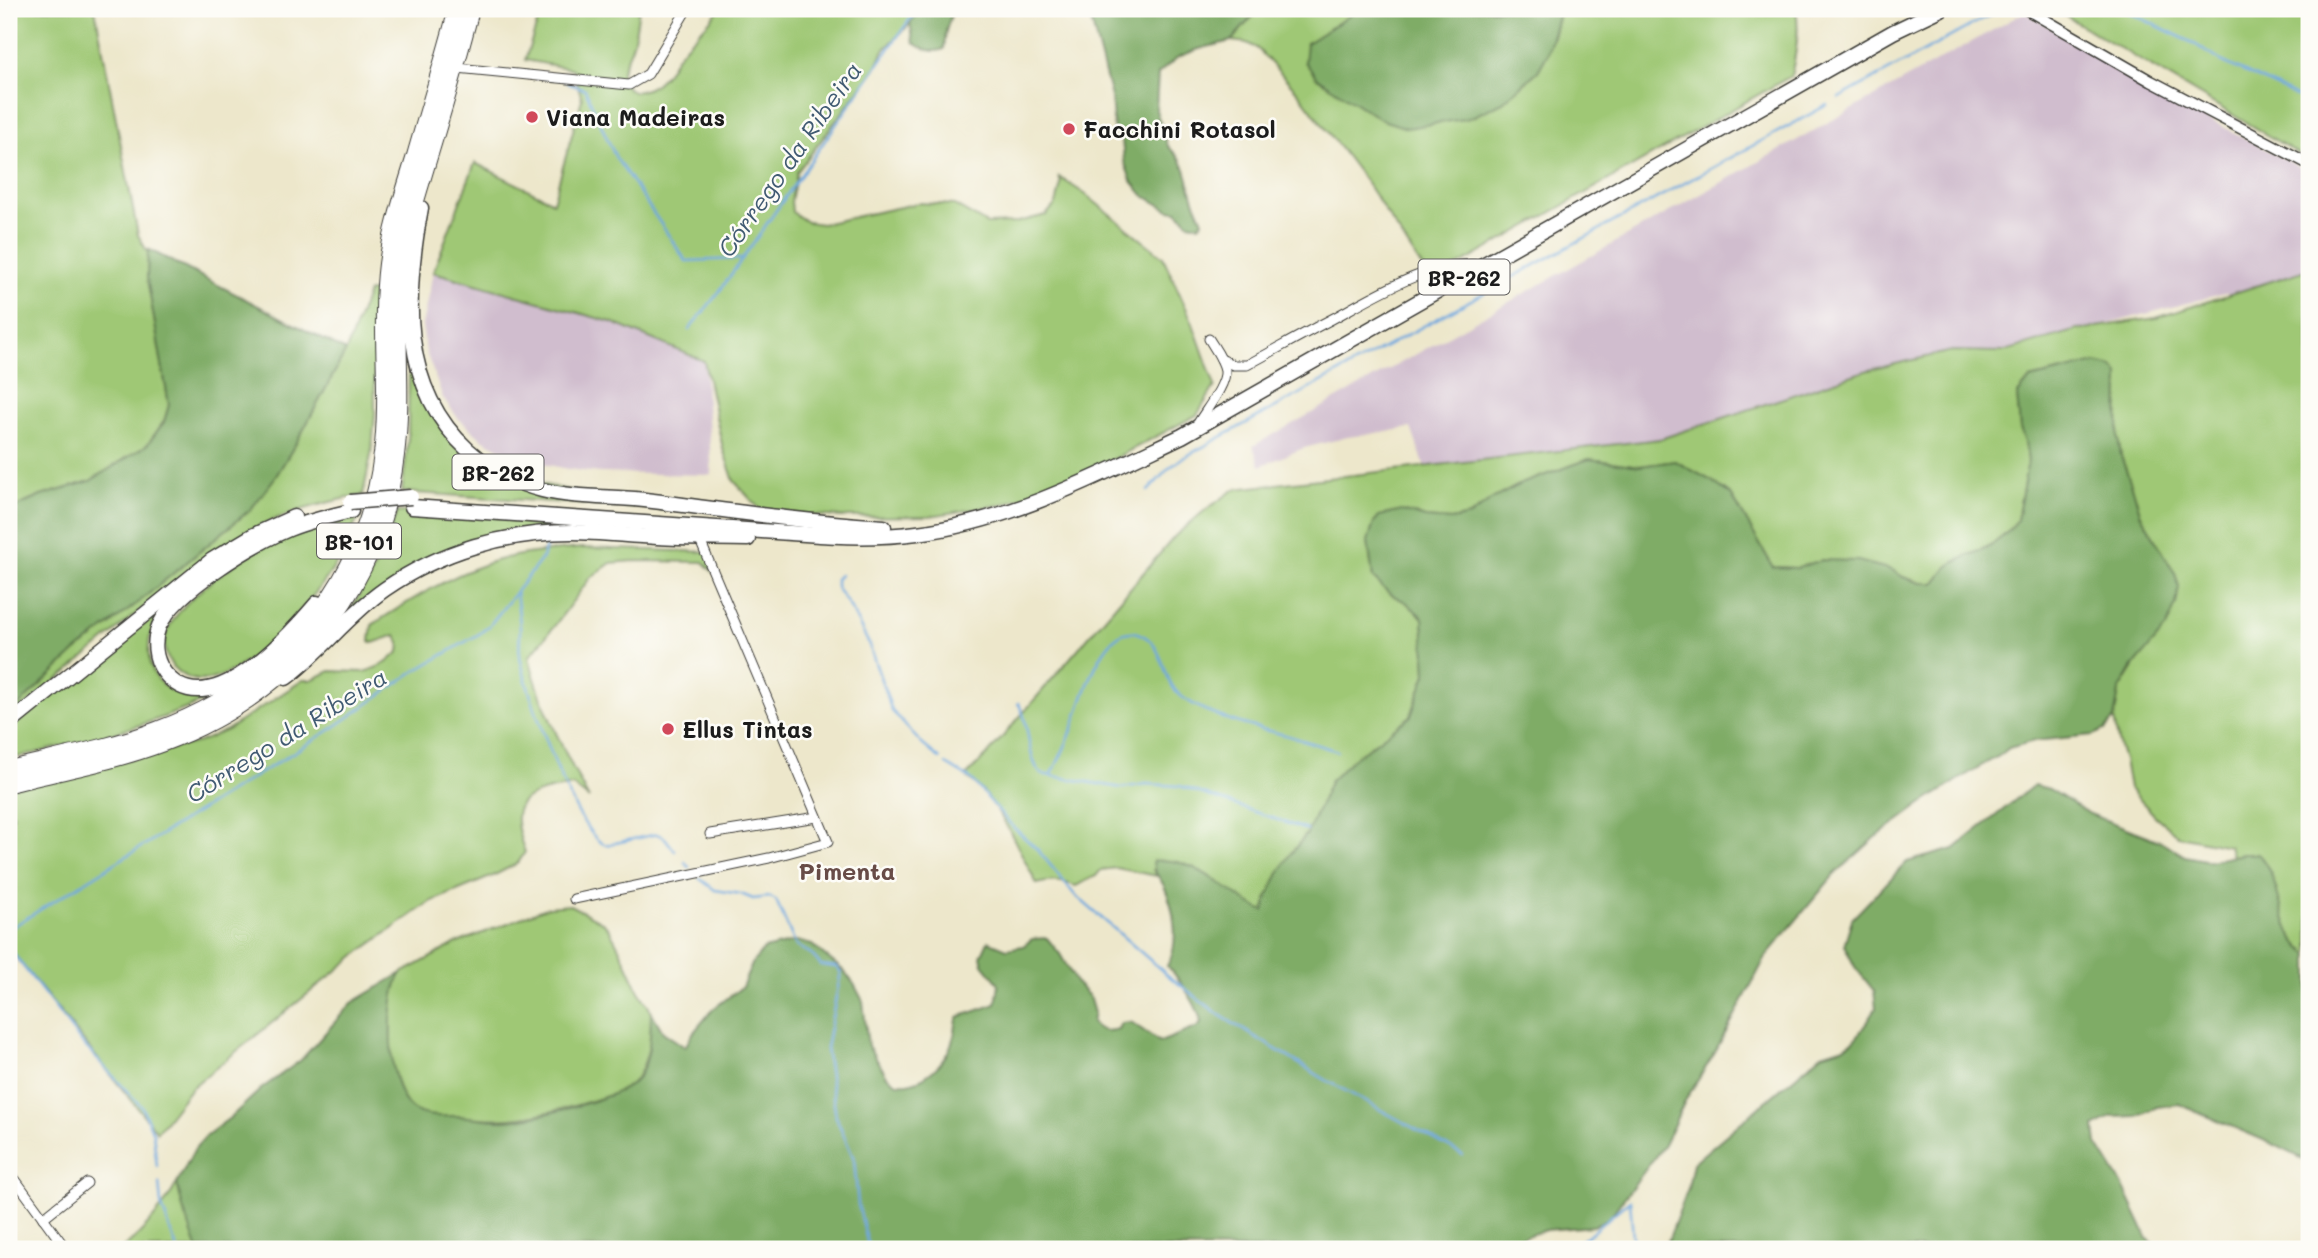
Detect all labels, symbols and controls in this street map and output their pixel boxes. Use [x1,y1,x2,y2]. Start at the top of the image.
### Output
water label: Córrego da Ribeira [710,55,868,263]
place label: Viana Madeiras [546,102,725,132]
marker: Viana Madeiras [524,109,540,125]
place label: Facchini Rotasol [1083,114,1276,144]
marker: Facchini Rotasol [1061,121,1077,137]
road number: BR-262 [1418,260,1510,294]
road number: BR-262 [452,454,544,490]
road number: BR-101 [317,524,401,558]
water label: Córrego da Ribeira [180,661,392,809]
place label: Ellus Tintas [682,714,813,744]
marker: Ellus Tintas [660,721,676,737]
district label: Pimenta [798,855,896,886]

